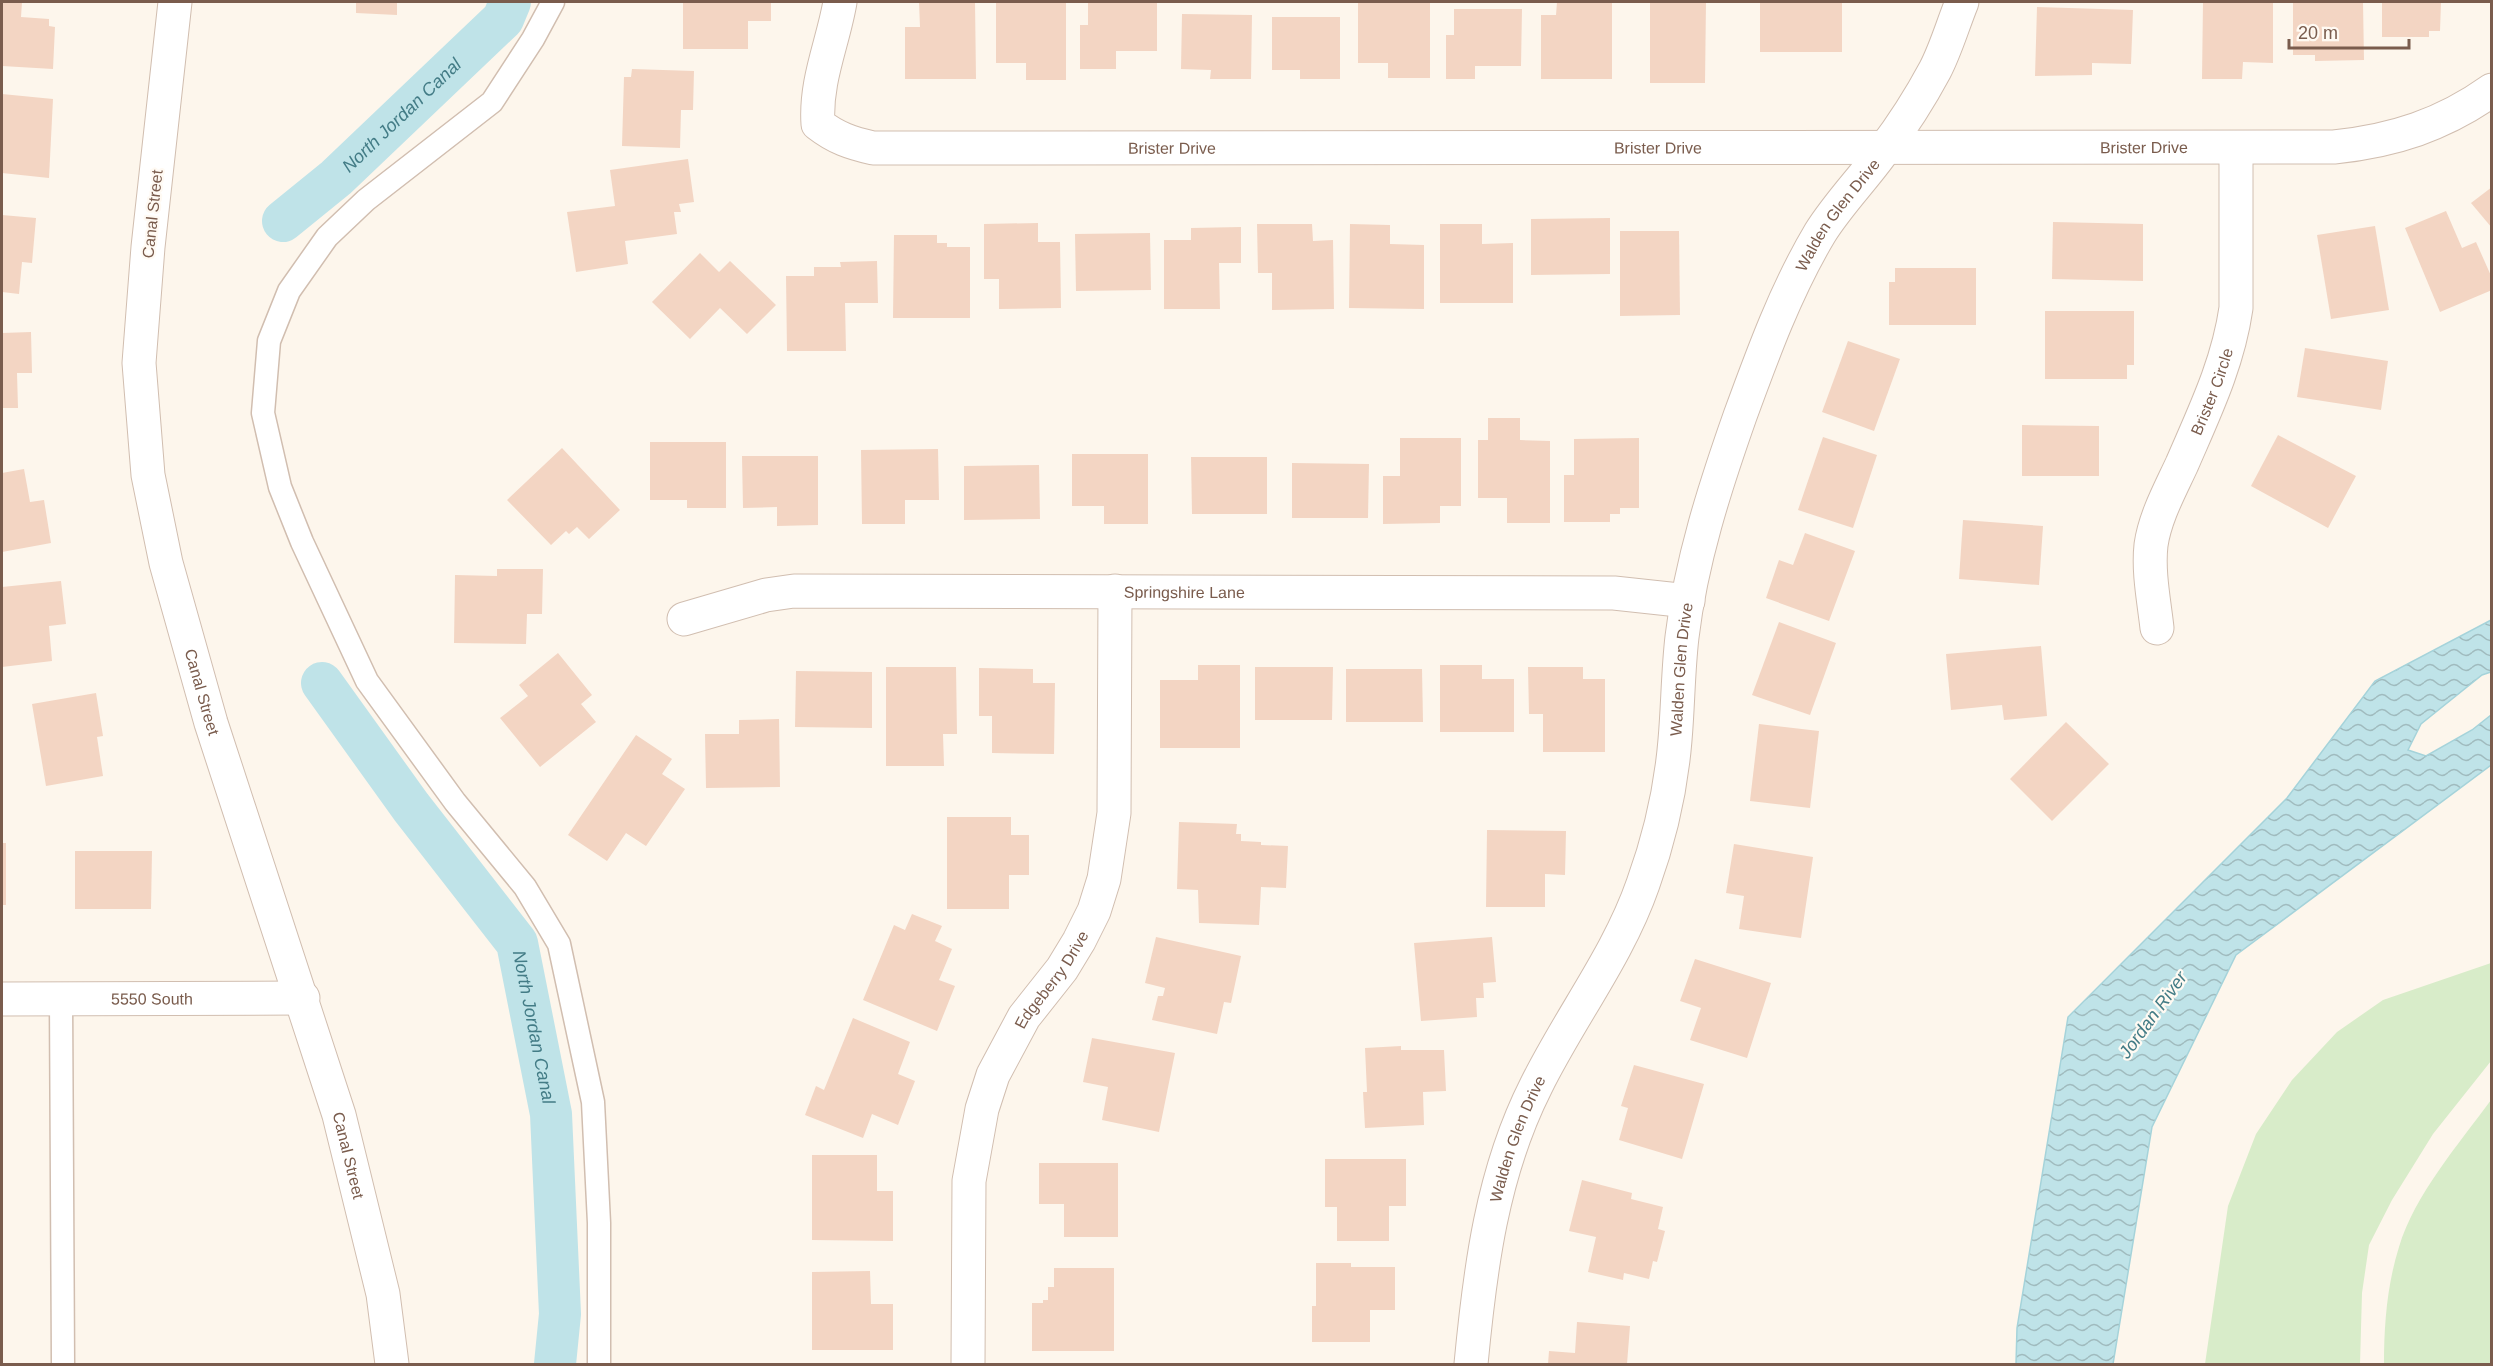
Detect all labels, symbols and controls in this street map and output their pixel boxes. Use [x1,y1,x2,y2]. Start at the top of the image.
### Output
scale bar [2289,12,2409,50]
text: 20 m [2298,23,2338,43]
water label: North Jordan Canal [338,54,466,177]
street label: Brister Drive [1614,139,1702,156]
street label: Brister Drive [2100,139,2188,156]
street label: Brister Drive [1128,140,1216,157]
street label: Walden Glen Drive [1793,156,1883,274]
street label: Canal Street [139,168,166,259]
street label: Brister Circle [2188,346,2236,438]
street label: Springshire Lane [1124,584,1245,601]
street label: Walden Glen Drive [1667,601,1696,737]
street label: Canal Street [182,647,223,738]
street label: Edgeberry Drive [1012,928,1092,1031]
water label: North Jordan Canal [509,949,559,1107]
water label: Jordan River [2114,967,2192,1063]
street label: 5550 South [111,990,193,1008]
street label: Walden Glen Drive [1487,1073,1549,1204]
street label: Canal Street [330,1110,367,1201]

